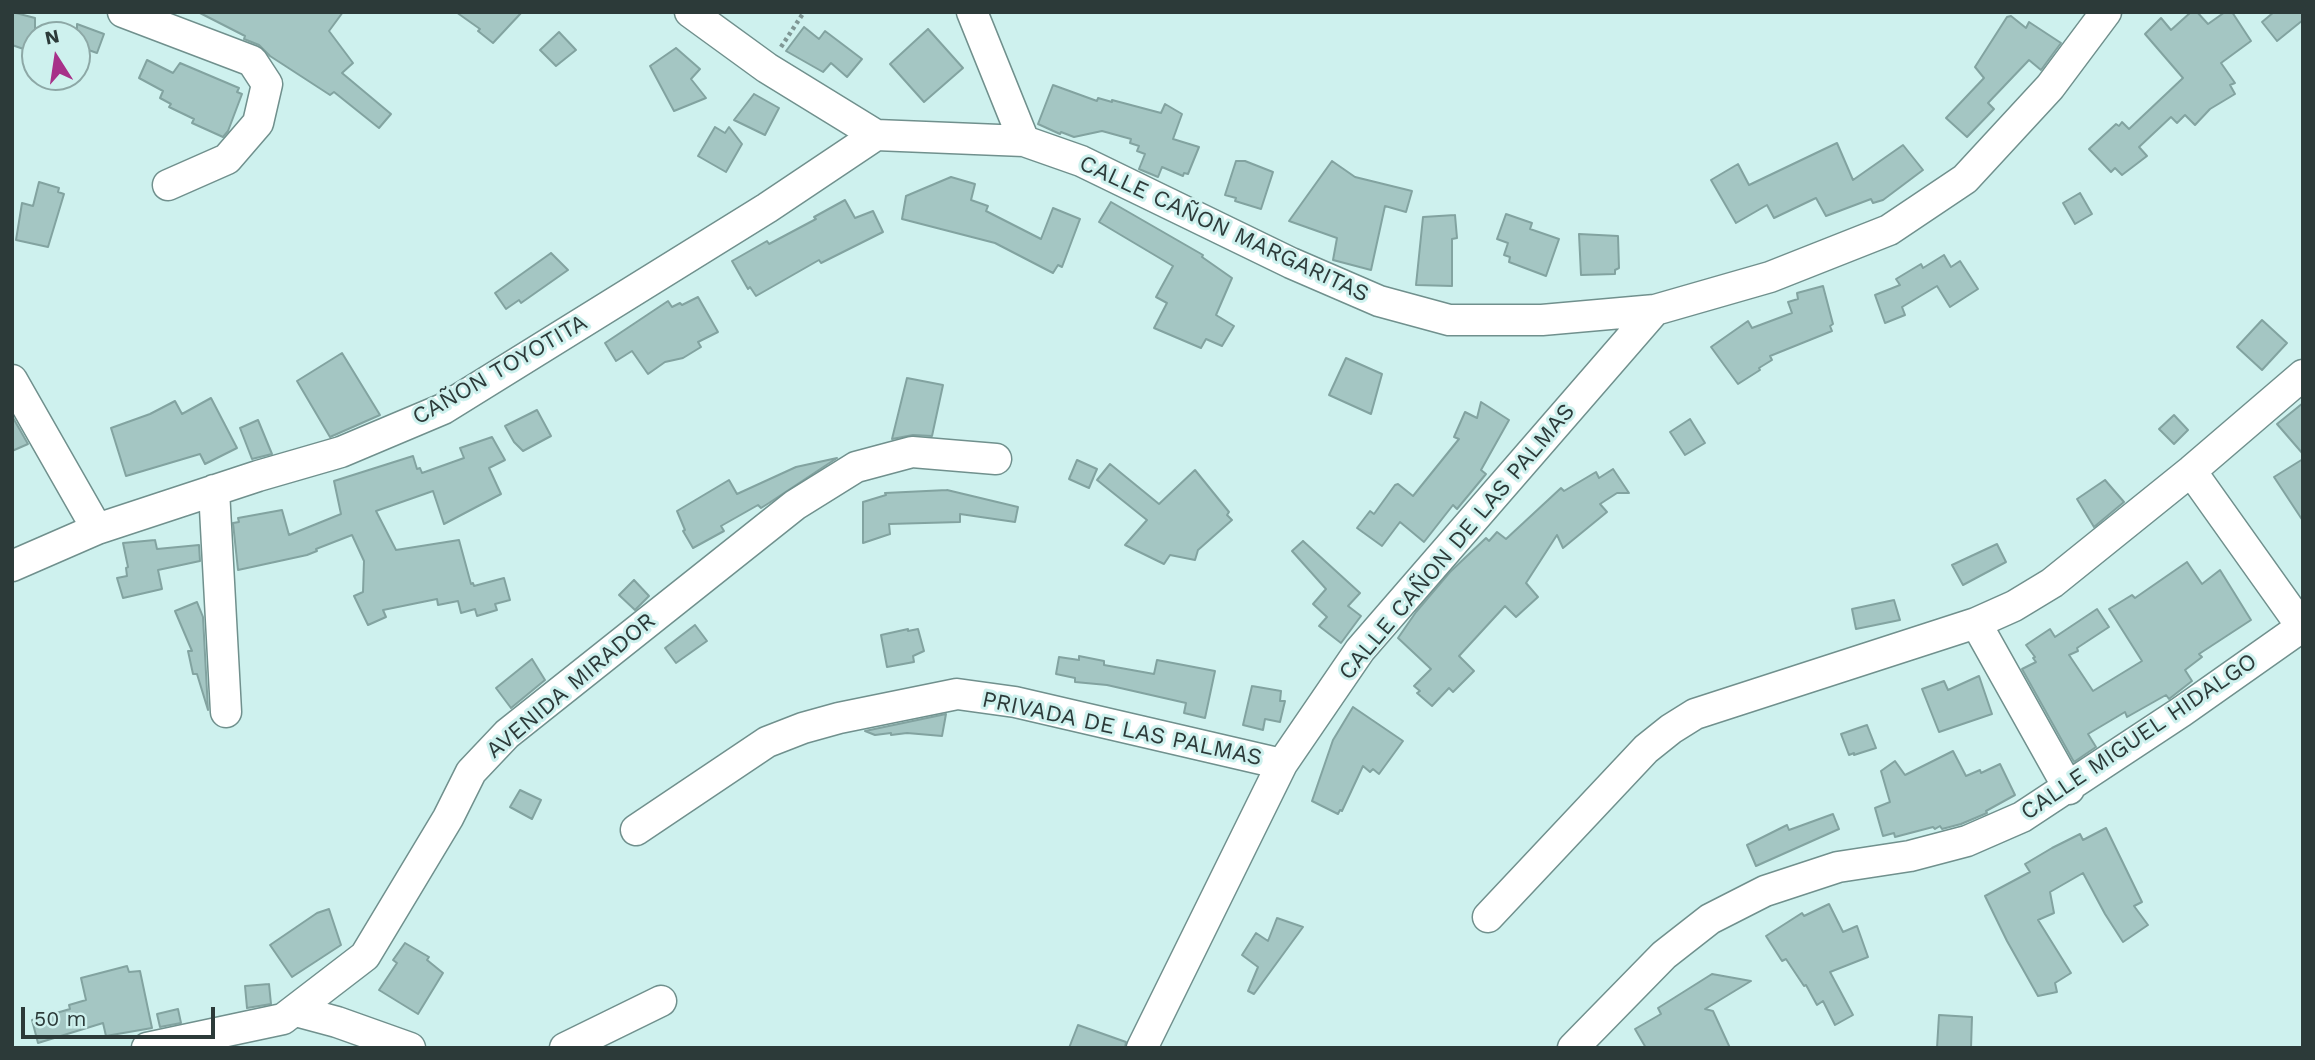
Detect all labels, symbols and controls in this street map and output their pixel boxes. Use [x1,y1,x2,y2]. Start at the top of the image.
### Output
north arrow [21,21,91,91]
text: N [43,24,61,50]
street label: CALLE CAÑON MARGARITAS [1075,150,1373,308]
street label: CAÑON TOYOTITA [408,309,592,431]
street label: CALLE CAÑON DE LAS PALMAS [1333,398,1581,686]
street label: AVENIDA MIRADOR [481,607,661,765]
street label: CALLE MIGUEL HIDALGO [2016,648,2262,826]
street label: PRIVADA DE LAS PALMAS [979,686,1265,772]
scale bar [24,993,219,1038]
text: 50 m [34,1006,86,1031]

